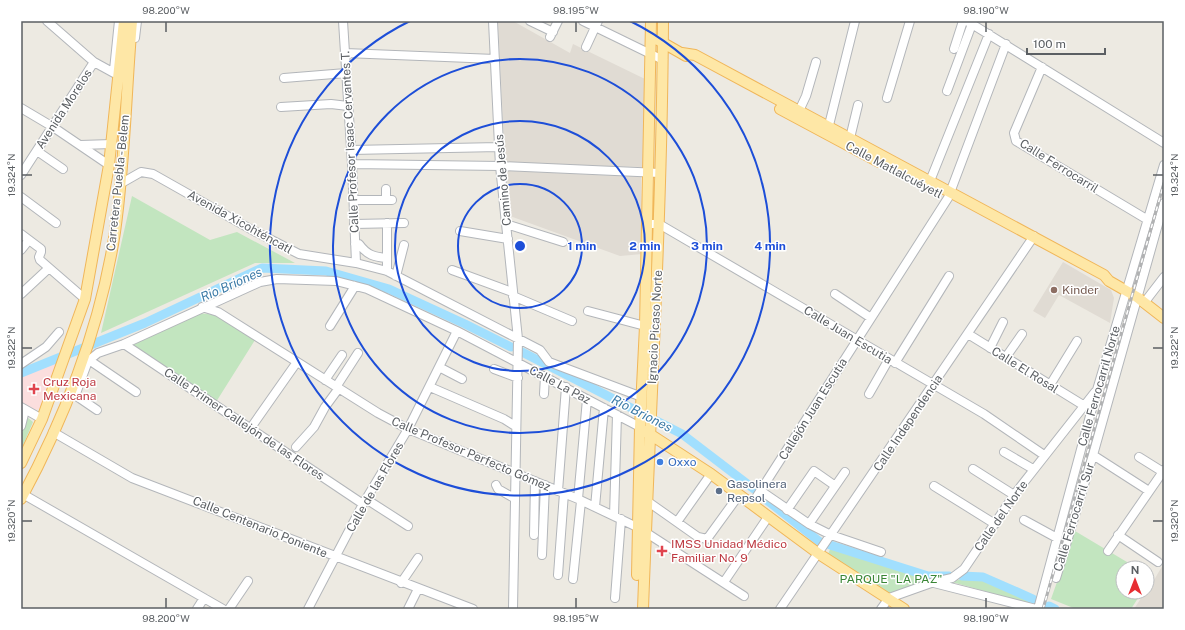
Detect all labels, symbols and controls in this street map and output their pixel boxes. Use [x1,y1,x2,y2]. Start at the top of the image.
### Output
text: 98.200°W [142,4,190,16]
text: 98.195°W [553,4,599,16]
text: 98.190°W [963,4,1009,16]
scale bar [1027,30,1105,56]
text: 100 m [1033,37,1066,51]
street label: Calle Profesor Isaac Cervantes T. [338,51,362,233]
street label: Avenida Morelos [33,67,95,151]
street label: Carretera Puebla - Belem [104,114,132,252]
street label: Camino de Jesús [492,134,514,226]
street label: Calle Ferrocarril [1017,136,1101,196]
street label: Calle Matlalcuéyetl [843,139,945,202]
text: 19.324°N [5,153,17,197]
text: 19.324°N [1168,153,1180,197]
street label: Avenida Xicohténcatl [185,187,295,257]
centre of rings [513,239,527,253]
text: 1 min [568,239,596,253]
text: 2 min [629,239,661,253]
text: 3 min [691,239,723,253]
text: 4 min [754,239,786,253]
water label: Rio Briones [198,264,264,305]
street label: Ignacio Picaso Norte [645,269,665,384]
place label: Kinder [1062,283,1099,297]
marker: Kinder [1049,285,1059,295]
street label: Calle Juan Escutia [801,303,895,367]
street label: Calle Ferrocarril Norte [1075,324,1123,448]
text: 19.322°N [5,327,17,369]
text: 19.322°N [1168,327,1180,369]
street label: Calle El Rosal [989,344,1061,396]
street label: Callejón Juan Escutia [776,355,850,463]
street label: Calle La Paz [527,363,593,407]
street label: Calle Primer Callejón de las Flores [161,365,327,483]
street label: Calle Independencia [871,372,945,474]
place label: Cruz Roja Mexicana [43,375,96,403]
marker: Cruz Roja Mexicana [28,383,40,395]
water label: Rio Briones [609,392,675,435]
street label: Calle Profesor Perfecto Gómez [389,414,553,494]
street label: Calle de las Flores [344,439,406,535]
place label: Oxxo [668,455,697,469]
marker: Oxxo [655,457,665,467]
street label: Calle Ferrocarril Sur [1051,461,1097,573]
place label: Gasolinera Repsol [727,477,787,505]
street label: Calle del Norte [971,478,1031,554]
marker: Gasolinera Repsol [714,486,724,496]
street label: Calle Centenario Poniente [191,494,330,561]
text: 19.320°N [5,499,17,543]
text: 19.320°N [1168,499,1180,543]
place label: IMSS Unidad Médico Familiar No. 9 [671,537,787,565]
marker: IMSS Unidad Médico Familiar No. 9 [656,545,668,557]
north arrow [1115,560,1155,600]
text: N [1131,564,1139,576]
park label: PARQUE "LA PAZ" [840,572,942,586]
text: 98.200°W [142,612,190,624]
text: 98.195°W [553,612,599,624]
text: 98.190°W [963,612,1009,624]

